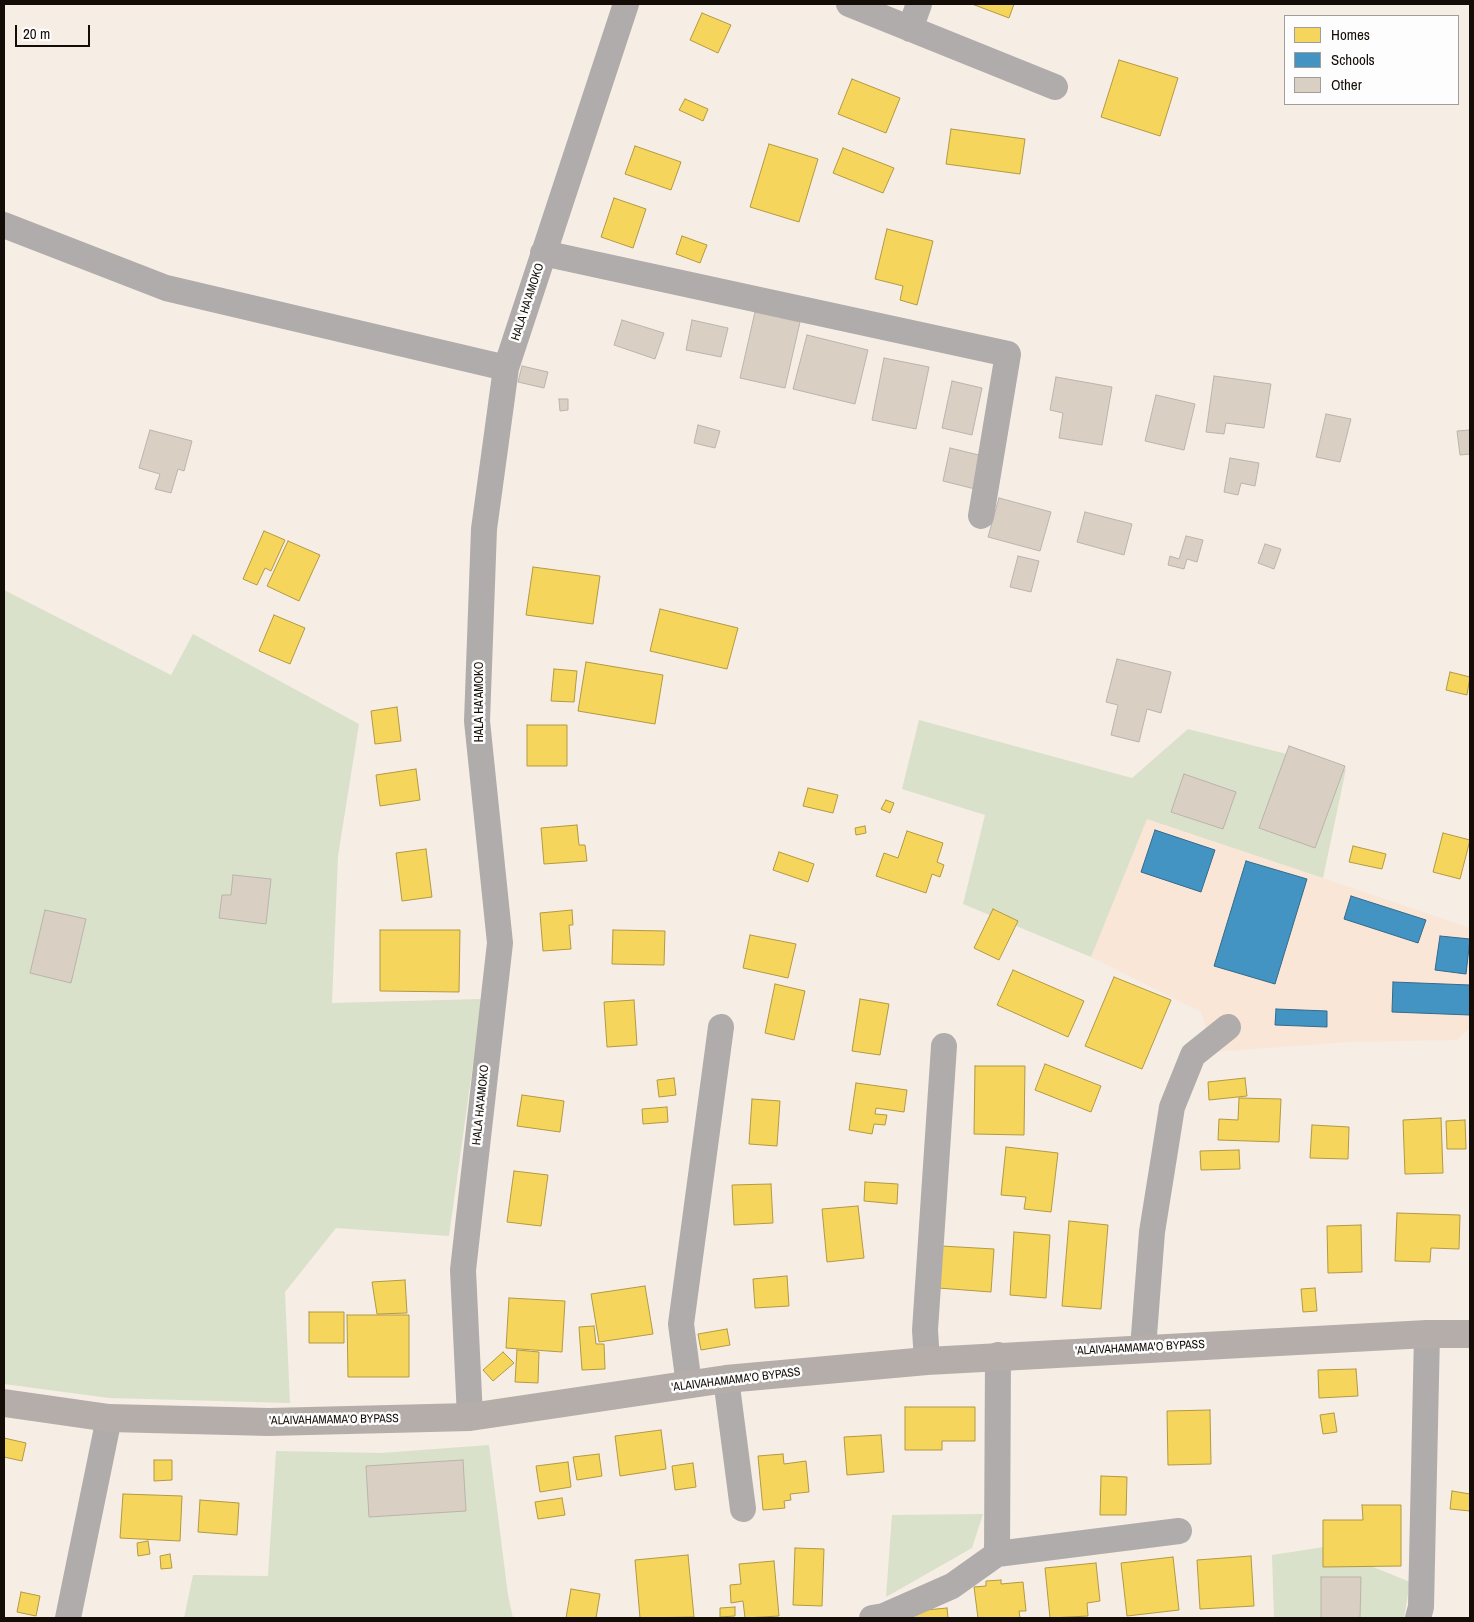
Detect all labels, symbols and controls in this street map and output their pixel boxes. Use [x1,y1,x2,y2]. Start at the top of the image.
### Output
scale bar [18,15,92,47]
legend [1284,15,1459,105]
text: 20 m [23,23,50,44]
text: Homes [1331,24,1370,45]
text: Schools [1331,49,1375,70]
text: Other [1331,74,1362,95]
street label: HALA HA'AMOKO [509,261,547,343]
street label: HALA HA'AMOKO [473,662,487,742]
street label: HALA HA'AMOKO [470,1064,492,1146]
street label: 'ALAIVAHAMAMA'O BYPASS [1075,1337,1205,1359]
street label: 'ALAIVAHAMAMA'O BYPASS [671,1365,801,1395]
street label: 'ALAIVAHAMAMA'O BYPASS [269,1412,399,1428]

